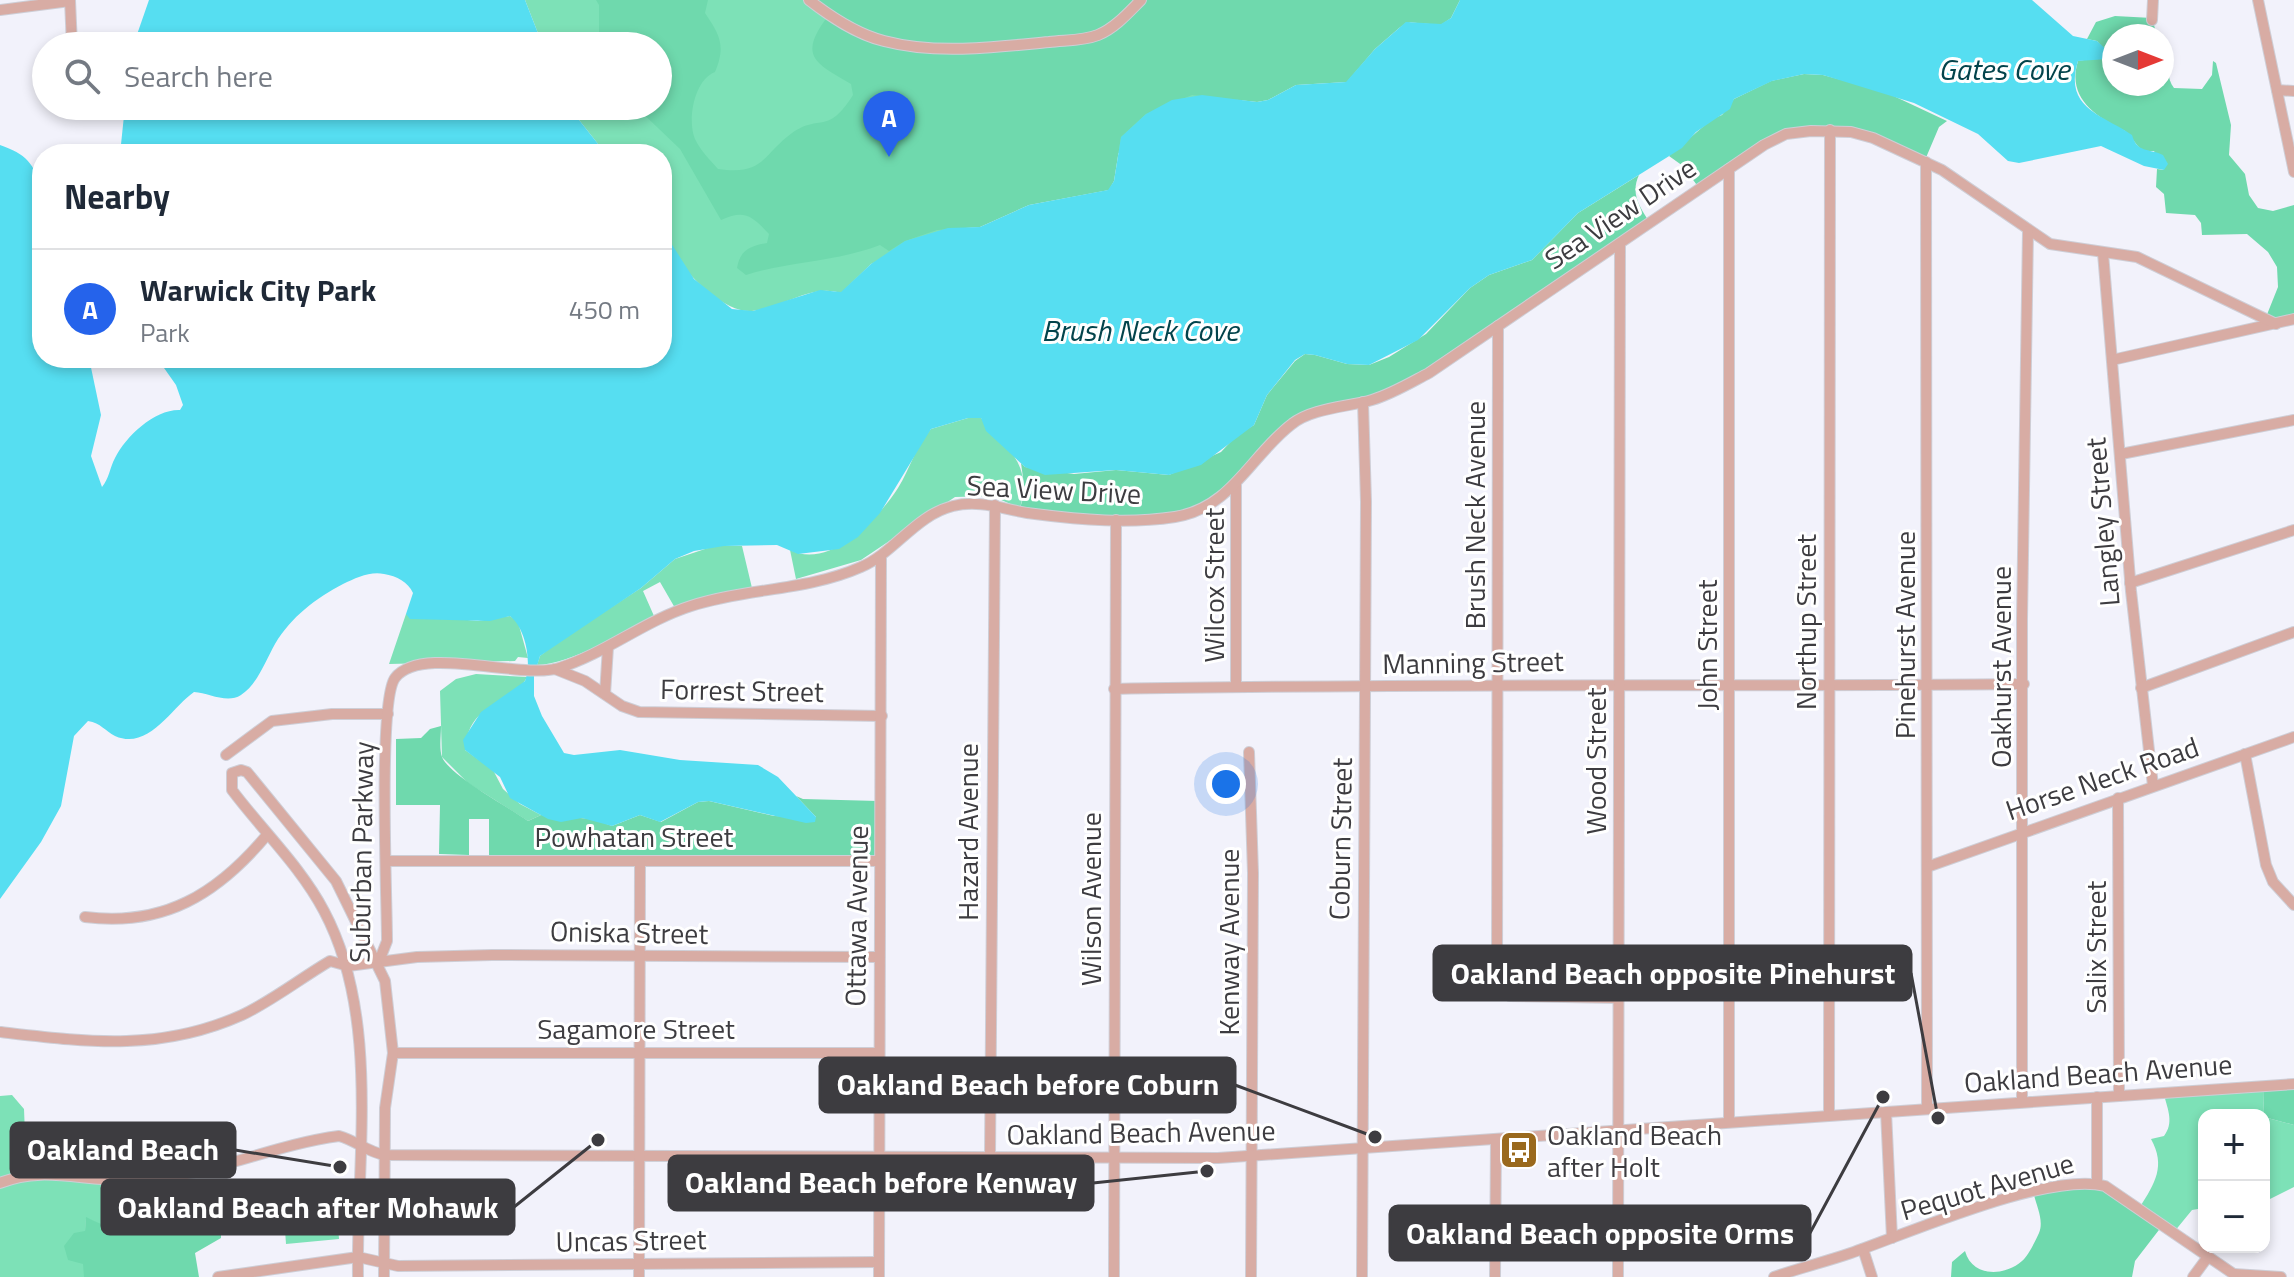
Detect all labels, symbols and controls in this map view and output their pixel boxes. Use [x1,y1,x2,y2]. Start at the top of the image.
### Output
north arrow [2102,24,2174,96]
search box [32,32,672,120]
water label: Gates Cove [1938,46,2072,92]
text: Search here [124,53,273,99]
icon: search [60,54,104,98]
pin: A [863,91,915,157]
street label: Sea View Drive [1536,146,1704,280]
text: Nearby [64,170,170,222]
text: Warwick City Park [140,267,376,313]
text: A [82,290,98,329]
text: 450 m [569,290,640,329]
water label: Brush Neck Cove [1041,307,1241,353]
text: Park [140,313,190,352]
street label: Brush Neck Avenue [1453,401,1496,629]
street label: Langley Street [2073,436,2131,608]
street label: Sea View Drive [966,463,1142,515]
street label: Wilcox Street [1192,507,1235,662]
street label: Pinehurst Avenue [1883,531,1926,739]
street label: Northup Street [1784,534,1827,710]
street label: Oakhurst Avenue [1979,566,2022,768]
street label: John Street [1685,579,1728,711]
street label: Manning Street [1382,639,1564,685]
street label: Forrest Street [660,667,824,713]
street label: Wood Street [1574,687,1617,834]
street label: Horse Neck Road [2000,725,2204,831]
street label: Suburban Parkway [338,741,384,963]
street label: Hazard Avenue [946,743,989,921]
street label: Coburn Street [1317,757,1363,921]
your location [1206,764,1246,804]
street label: Wilson Avenue [1069,812,1112,986]
street label: Powhatan Street [535,815,734,858]
street label: Ottawa Avenue [833,825,879,1007]
street label: Kenway Avenue [1207,849,1250,1035]
street label: Salix Street [2074,880,2117,1013]
street label: Oniska Street [549,909,709,955]
callout: Oakland Beach opposite Pinehurst [1434,946,1911,1000]
text: Oakland Beach opposite Pinehurst [1451,950,1896,996]
street label: Sagamore Street [537,1007,735,1050]
street label: Oakland Beach Avenue [1962,1042,2234,1104]
callout: Oakland Beach before Coburn [820,1058,1235,1112]
text: Oakland Beach before Coburn [837,1061,1219,1107]
street label: Oakland Beach Avenue [1006,1108,1276,1156]
map controls [2198,1109,2270,1253]
button: + [2198,1109,2270,1181]
place label: Oakland Beach after Holt [1547,1113,1722,1188]
callout: Oakland Beach [11,1123,235,1177]
text: Oakland Beach [27,1126,219,1172]
bus stop icon: Oakland Beach after Holt [1498,1129,1540,1171]
street label: Pequot Avenue [1895,1141,2079,1231]
callout: Oakland Beach before Kenway [669,1156,1093,1210]
text: Oakland Beach before Kenway [685,1159,1077,1205]
callout: Oakland Beach after Mohawk [102,1180,514,1234]
button: − [2198,1181,2270,1253]
text: Oakland Beach after Mohawk [118,1184,499,1230]
callout: Oakland Beach opposite Orms [1390,1206,1810,1260]
text: Oakland Beach opposite Orms [1406,1210,1794,1256]
street label: Uncas Street [555,1217,707,1263]

